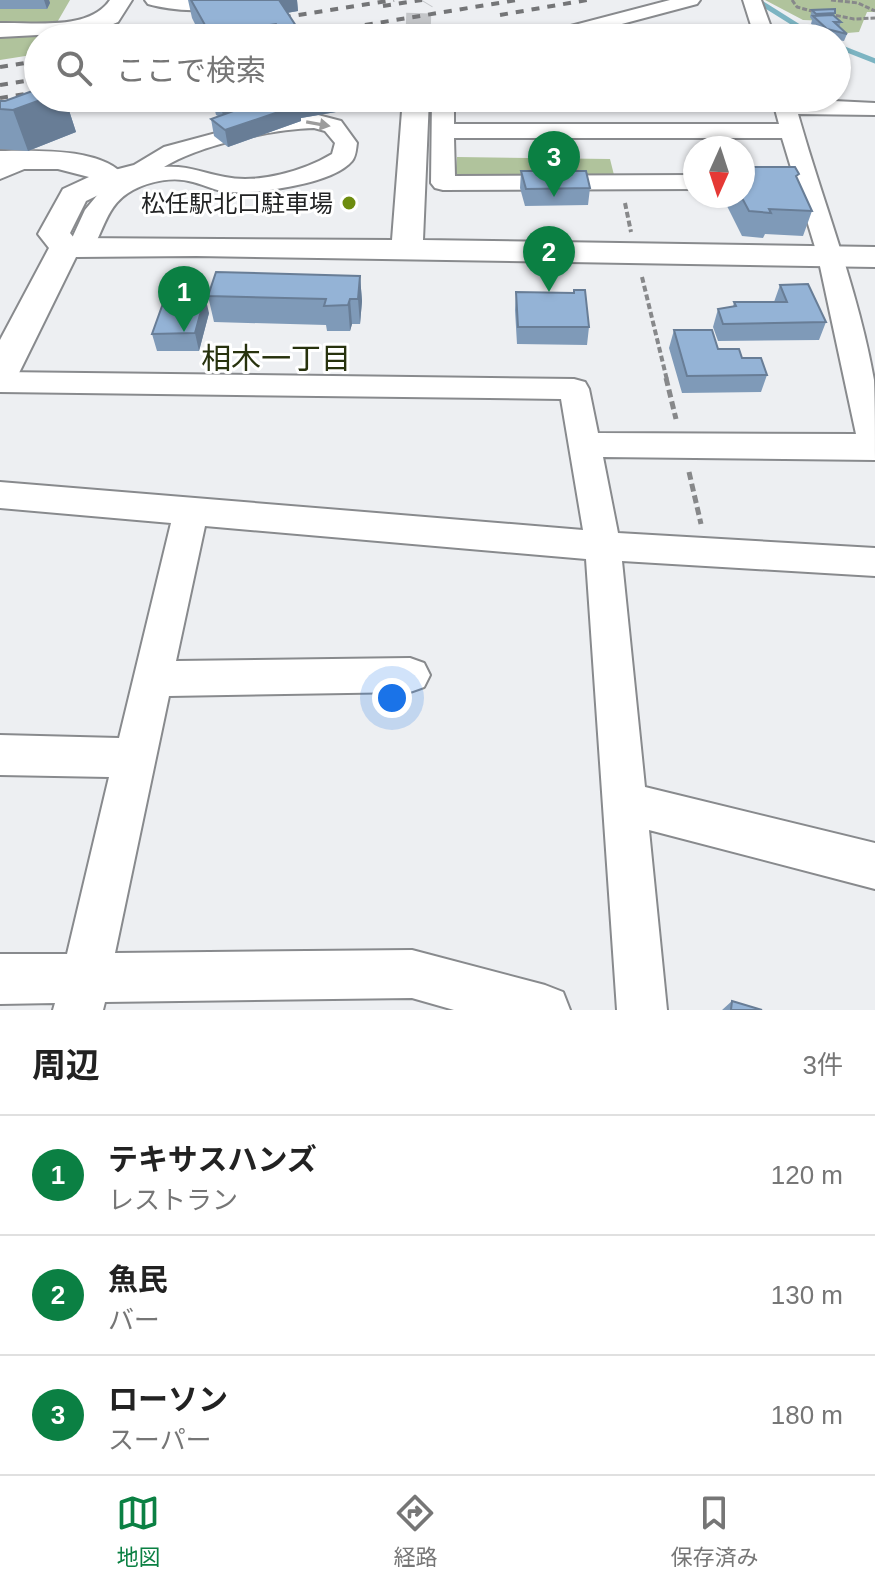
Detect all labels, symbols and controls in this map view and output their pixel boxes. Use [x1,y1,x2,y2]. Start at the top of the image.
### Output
search box [24,24,851,112]
icon: search [52,46,96,90]
text: ここで検索 [116,54,266,87]
one-way arrow [306,118,331,130]
pin: 3 [528,131,580,197]
north arrow [683,136,755,208]
place label: 松任駅北口駐車場 [141,190,333,217]
marker: 松任駅北口駐車場 [340,194,358,212]
pin: 2 [523,226,575,292]
pin: 1 [158,266,210,332]
district label: 相木一丁目 [201,342,351,375]
your location [372,678,412,718]
text: 周辺 [32,1046,100,1084]
text: 3件 [803,1050,843,1080]
text: テキサスハンズ [108,1143,317,1176]
text: 1 [51,1160,65,1190]
text: 120 m [771,1160,843,1190]
text: レストラン [108,1185,238,1215]
text: 魚民 [108,1263,168,1296]
text: 2 [51,1280,65,1310]
text: 130 m [771,1280,843,1310]
text: バー [108,1305,160,1335]
text: ローソン [108,1383,228,1416]
text: 3 [51,1400,65,1430]
text: 180 m [771,1400,843,1430]
text: スーパー [108,1425,212,1455]
tab: 地図 [116,1491,161,1571]
tab: 経路 [393,1491,438,1571]
tab: 保存済み [670,1491,759,1571]

